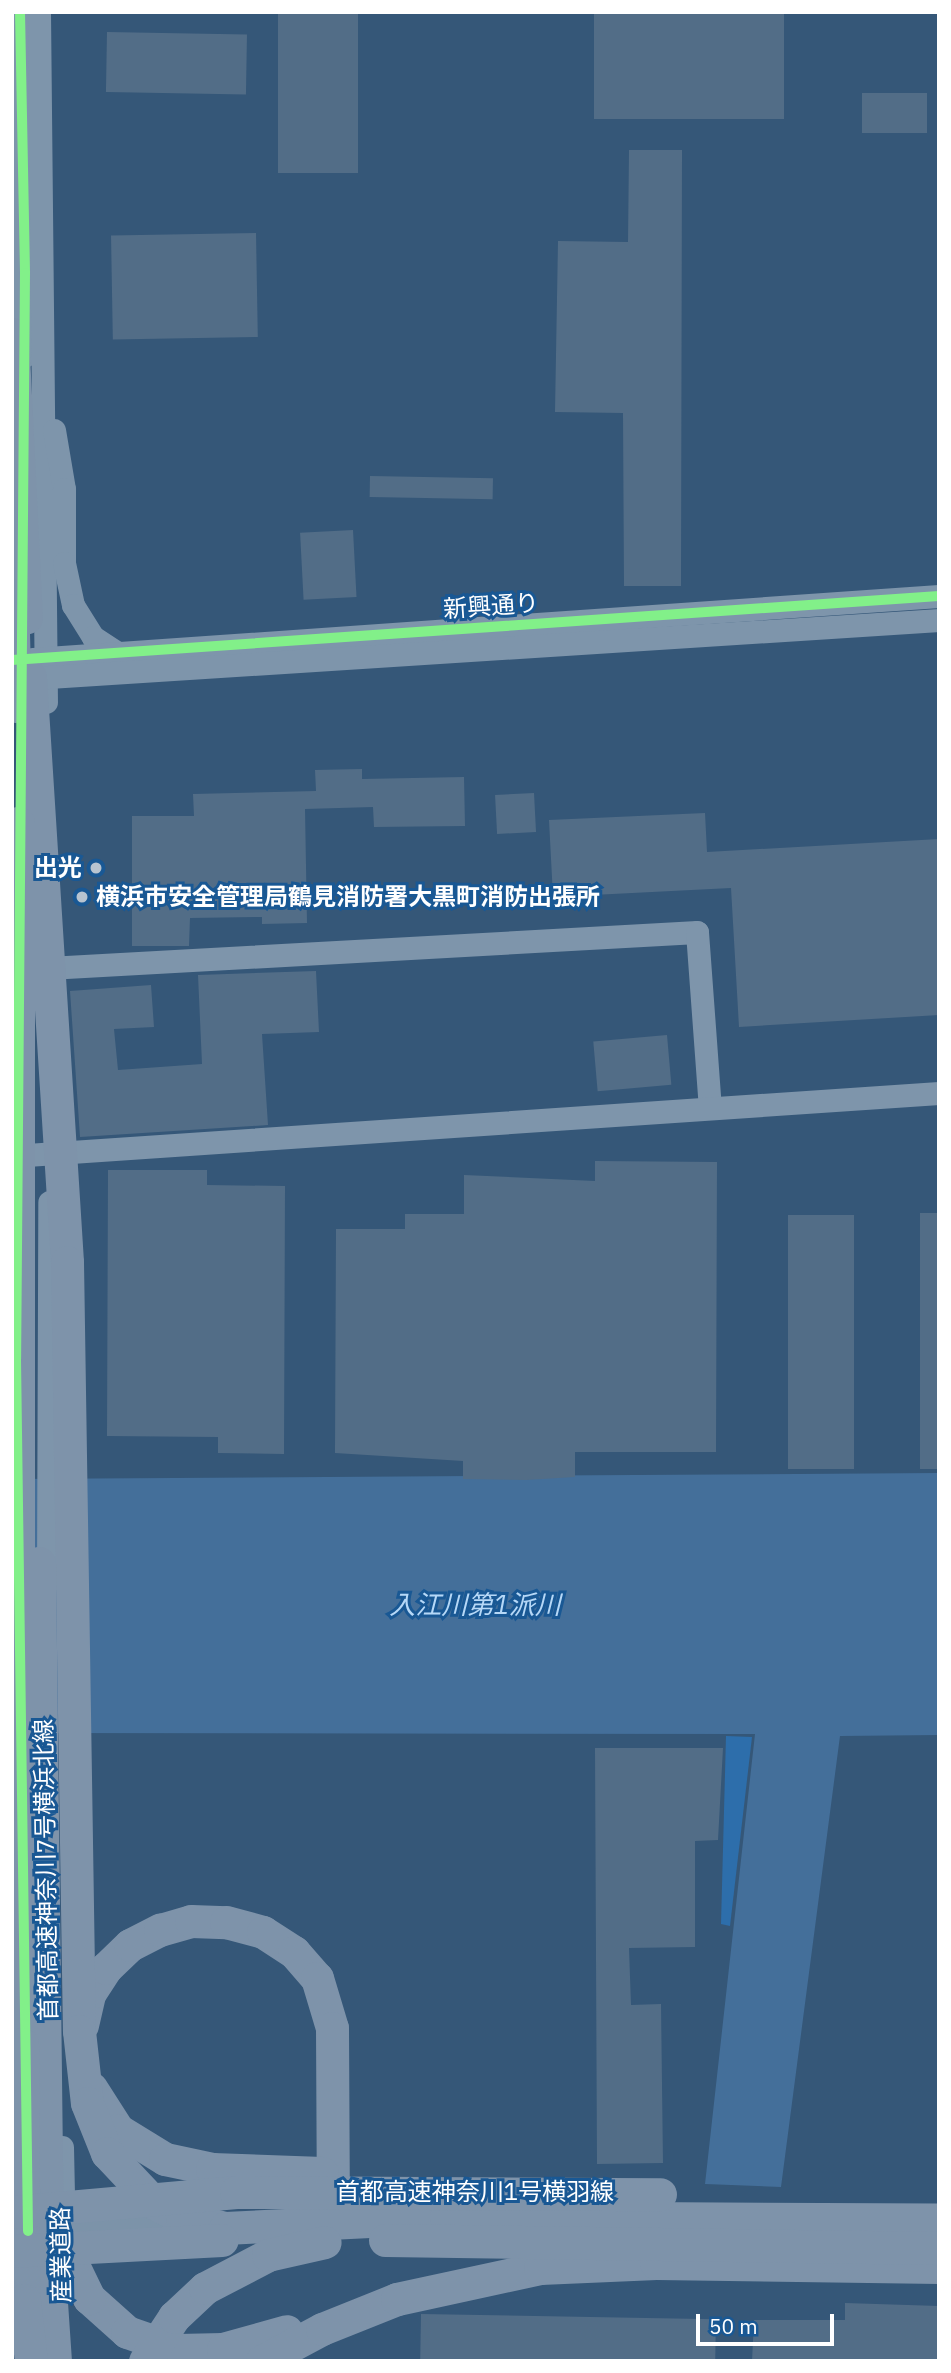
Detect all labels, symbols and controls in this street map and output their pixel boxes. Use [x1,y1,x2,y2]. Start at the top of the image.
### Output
street label: 新興通り [442,588,540,624]
place label: 出光 [34,854,82,882]
marker: 出光 [88,860,104,876]
place label: 横浜市安全管理局鶴見消防署大黒町消防出張所 [96,883,600,911]
marker: 横浜市安全管理局鶴見消防署大黒町消防出張所 [74,889,90,905]
water label: 入江川第1派川 [389,1589,561,1621]
street label: 首都高速神奈川7号横浜北線 [29,1719,63,2021]
street label: 首都高速神奈川1号横羽線 [336,2178,614,2206]
street label: 産業道路 [46,2207,76,2303]
scale bar [699,2300,837,2344]
text: 50 m [709,2312,758,2340]

